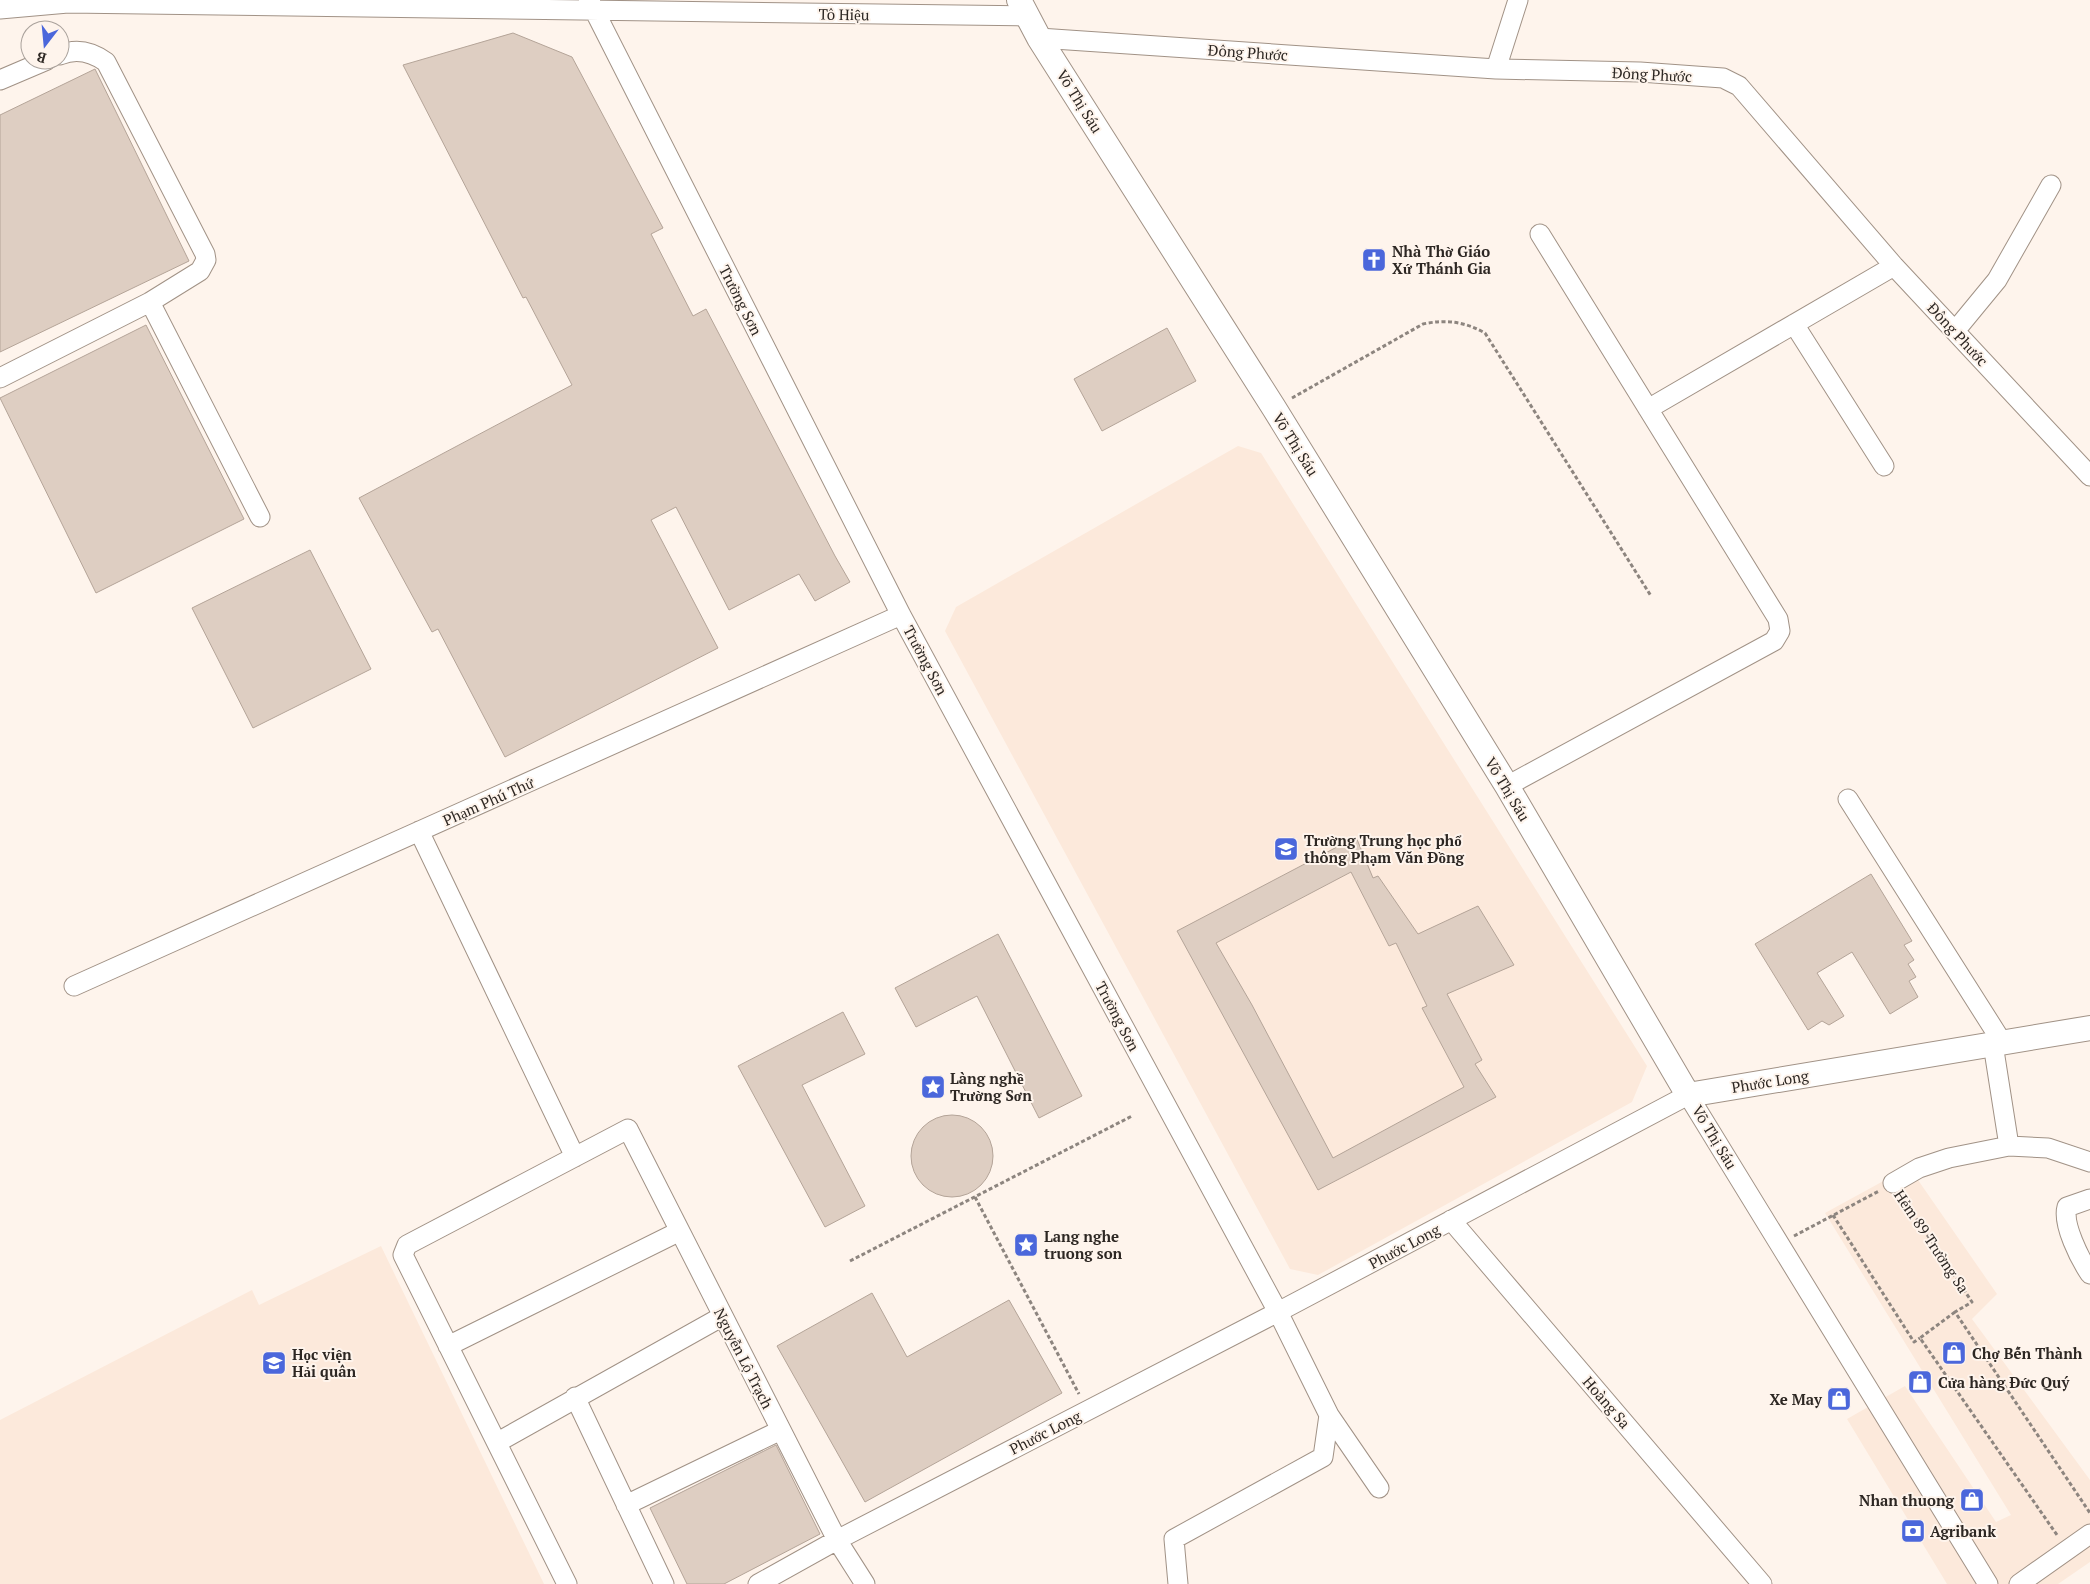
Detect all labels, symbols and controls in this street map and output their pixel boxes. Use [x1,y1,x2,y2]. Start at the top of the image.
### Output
street label: Tô Hiệu [818,4,870,24]
north arrow [20,20,70,70]
street label: Đông Phước [1207,39,1289,65]
text: B [34,48,48,68]
street label: Đông Phước [1611,62,1693,86]
street label: Võ Thị Sáu [1053,65,1108,137]
place label: Nhà Thờ Giáo Xứ Thánh Gia [1392,241,1492,278]
church icon: Nhà Thờ Giáo Xứ Thánh Gia [1361,247,1387,273]
street label: Trường Sơn [715,262,767,338]
street label: Đông Phước [1923,298,1993,370]
street label: Võ Thị Sáu [1269,408,1324,480]
street label: Trường Sơn [899,622,953,698]
street label: Võ Thị Sáu [1481,753,1535,825]
street label: Phạm Phú Thứ [440,772,537,830]
place label: Trường Trung học phổ thông Phạm Văn Đồng [1304,830,1465,867]
school or university icon: Trường Trung học phổ thông Phạm Văn Đồng [1273,836,1299,862]
street label: Trường Sơn [1091,978,1145,1054]
street label: Phước Long [1730,1065,1811,1097]
place label: Làng nghề Trường Sơn [950,1068,1032,1105]
place icon: Làng nghề Trường Sơn [920,1074,946,1100]
street label: Võ Thị Sáu [1688,1101,1742,1173]
street label: Hẻm 89 Trường Sa [1890,1185,1974,1297]
street label: Phước Long [1365,1218,1444,1273]
place label: Lang nghe truong son [1044,1226,1123,1263]
place icon: Lang nghe truong son [1013,1232,1039,1258]
street label: Nguyễn Lộ Trạch [710,1304,778,1412]
shop icon: Chợ Bến Thành [1941,1340,1967,1366]
place label: Chợ Bến Thành [1972,1343,2083,1363]
place label: Học viện Hải quân [292,1344,357,1381]
school or university icon: Học viện Hải quân [261,1350,287,1376]
shop icon: Cửa hàng Đức Quý [1907,1369,1933,1395]
street label: Hoàng Sa [1579,1372,1635,1433]
place label: Cửa hàng Đức Quý [1938,1372,2070,1392]
shop icon: Xe May [1826,1386,1852,1412]
place label: Xe May [1769,1389,1823,1409]
street label: Phước Long [1006,1405,1085,1459]
shop icon: Nhan thuong [1959,1487,1985,1513]
place label: Nhan thuong [1859,1490,1955,1510]
bank icon: Agribank [1900,1518,1926,1544]
place label: Agribank [1930,1521,1996,1541]

